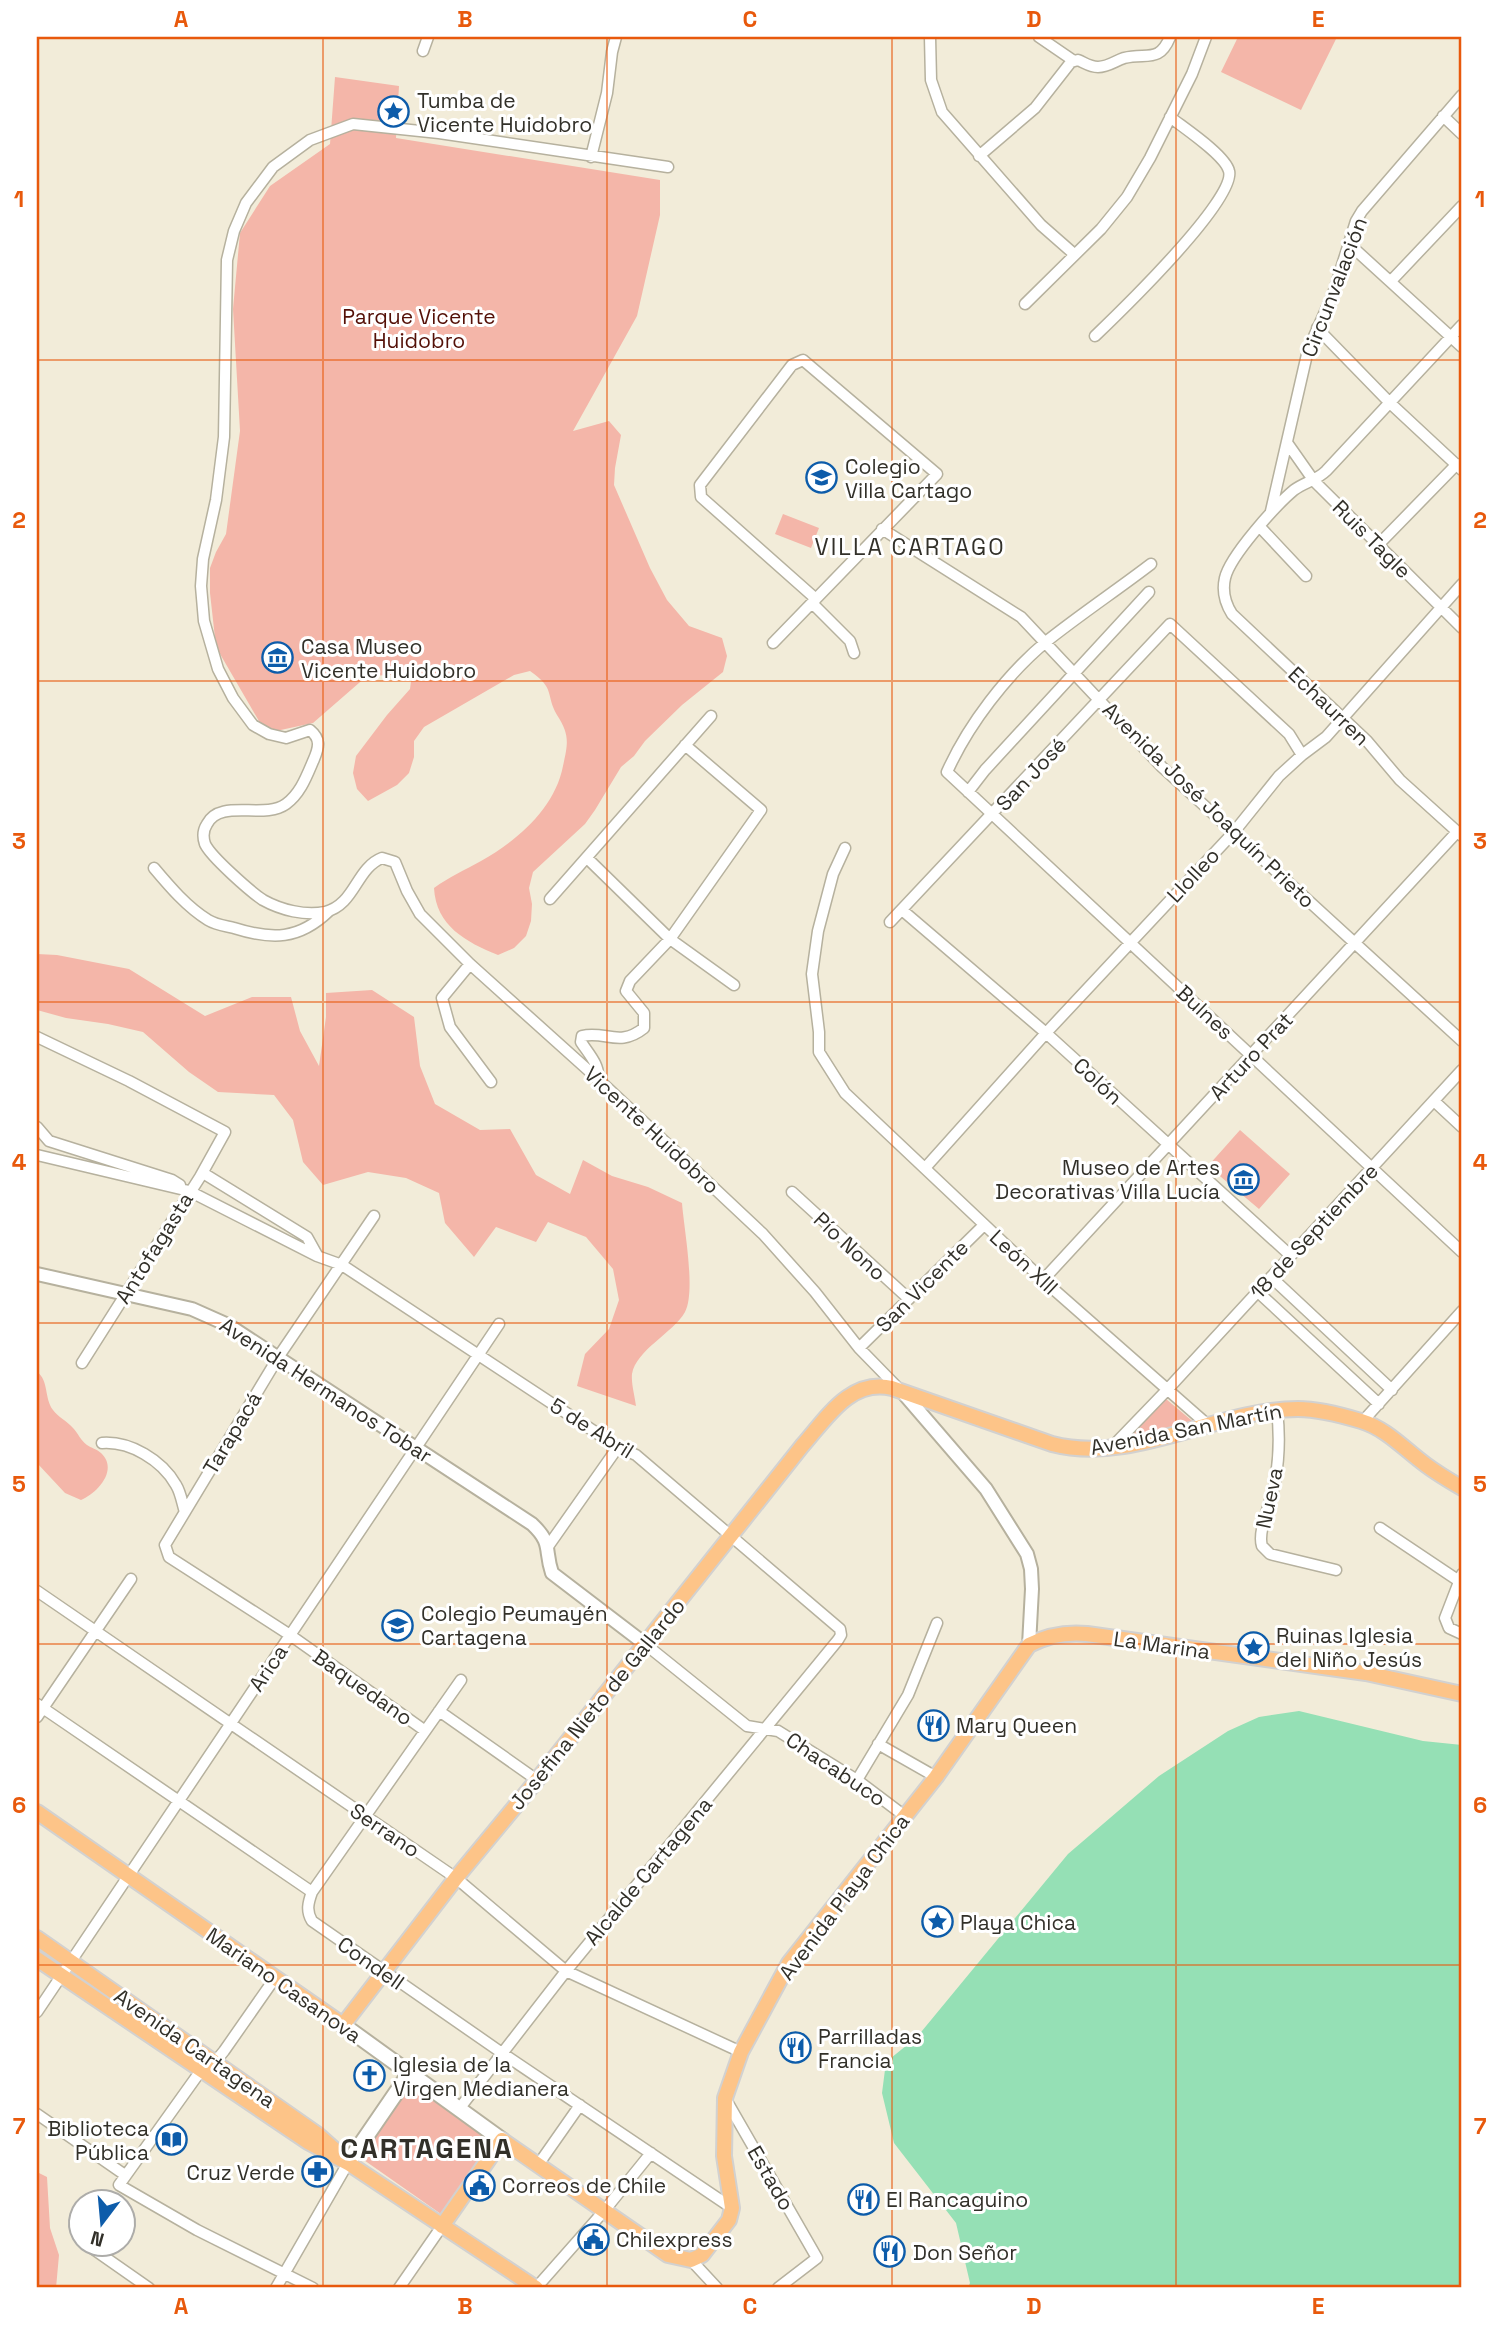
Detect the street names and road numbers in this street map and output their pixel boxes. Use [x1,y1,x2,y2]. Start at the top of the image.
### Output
street label: Circunvalación [1295,213,1373,361]
street label: Ruis Tagle [1327,494,1417,584]
street label: Echaurren [1283,661,1375,751]
street label: Avenida José Joaquín Prieto [1097,696,1321,914]
street label: San José [990,731,1072,817]
street label: Llolleo [1161,842,1225,908]
street label: Bulnes [1171,979,1239,1045]
street label: Arturo Prat [1203,1006,1299,1106]
street label: Colón [1068,1052,1128,1110]
street label: Vicente Huidobro [579,1060,725,1200]
street label: 18 de Septiembre [1244,1158,1384,1304]
street label: Antofagasta [109,1187,199,1309]
street label: Pío Nono [808,1206,892,1286]
street label: León XIII [984,1224,1064,1300]
street label: San Vicente [870,1234,974,1338]
street label: Avenida Hermanos Tobar [215,1311,437,1469]
street label: Tarapacá [197,1387,267,1479]
street label: 5 de Abril [545,1392,639,1464]
street label: Avenida San Martín [1088,1397,1284,1461]
street label: Nueva [1249,1465,1289,1531]
street label: Josefina Nieto de Gallardo [503,1593,691,1815]
street label: La Marina [1112,1625,1212,1665]
street label: Arica [243,1639,293,1697]
street label: Baquedano [308,1643,418,1731]
street label: Chacabuco [781,1726,891,1812]
street label: Alcalde Cartagena [578,1791,718,1951]
street label: Serrano [345,1797,425,1863]
street label: Avenida Playa Chica [773,1809,915,1985]
street label: Mariano Casanova [201,1921,367,2049]
street label: Condell [332,1930,410,1996]
street label: Avenida Cartagena [109,1982,281,2114]
street label: Estado [742,2141,800,2215]

